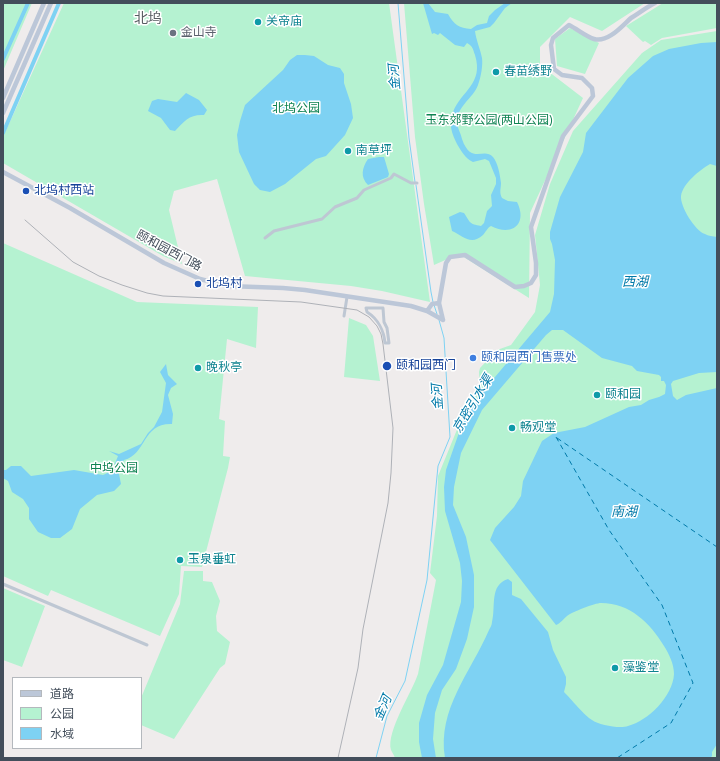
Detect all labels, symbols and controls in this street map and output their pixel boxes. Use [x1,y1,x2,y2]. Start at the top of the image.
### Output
district label: 北坞 [134,11,162,27]
place label: 关帝庙 [266,15,302,29]
marker: 关帝庙 [253,17,263,27]
place label: 金山寺 [181,26,217,40]
marker: 金山寺 [168,28,178,38]
water label: 金河 [386,63,404,91]
place label: 春苗绣野 [504,65,552,79]
marker: 春苗绣野 [491,67,501,77]
park label: 北坞公园 [272,102,320,116]
park label: 玉东郊野公园(两山公园) [425,114,553,128]
place label: 南草坪 [356,144,392,158]
marker: 南草坪 [343,146,353,156]
place label: 北坞村西站 [34,184,94,198]
marker: 北坞村西站 [21,186,31,196]
street label: 颐和园西门路 [134,228,204,274]
water label: 西湖 [622,274,648,290]
place label: 北坞村 [206,277,242,291]
marker: 北坞村 [193,279,203,289]
place label: 颐和园西门售票处 [481,351,577,365]
marker: 颐和园西门售票处 [468,353,478,363]
place label: 颐和园西门 [396,359,456,373]
marker: 颐和园西门 [381,360,393,372]
place label: 晚秋亭 [206,361,242,375]
marker: 晚秋亭 [193,363,203,373]
water label: 京密引水渠 [450,372,496,436]
water label: 金河 [429,383,447,411]
place label: 颐和园 [605,388,641,402]
marker: 颐和园 [592,390,602,400]
place label: 畅观堂 [520,421,556,435]
marker: 畅观堂 [507,423,517,433]
park label: 中坞公园 [90,462,138,476]
water label: 南湖 [611,504,637,520]
place label: 玉泉垂虹 [188,553,236,567]
marker: 玉泉垂虹 [175,555,185,565]
place label: 藻鉴堂 [623,661,659,675]
marker: 藻鉴堂 [610,663,620,673]
legend [12,677,142,749]
text: 道路 [50,685,74,702]
water label: 金河 [371,693,395,723]
text: 公园 [50,705,74,722]
text: 水域 [50,725,74,742]

